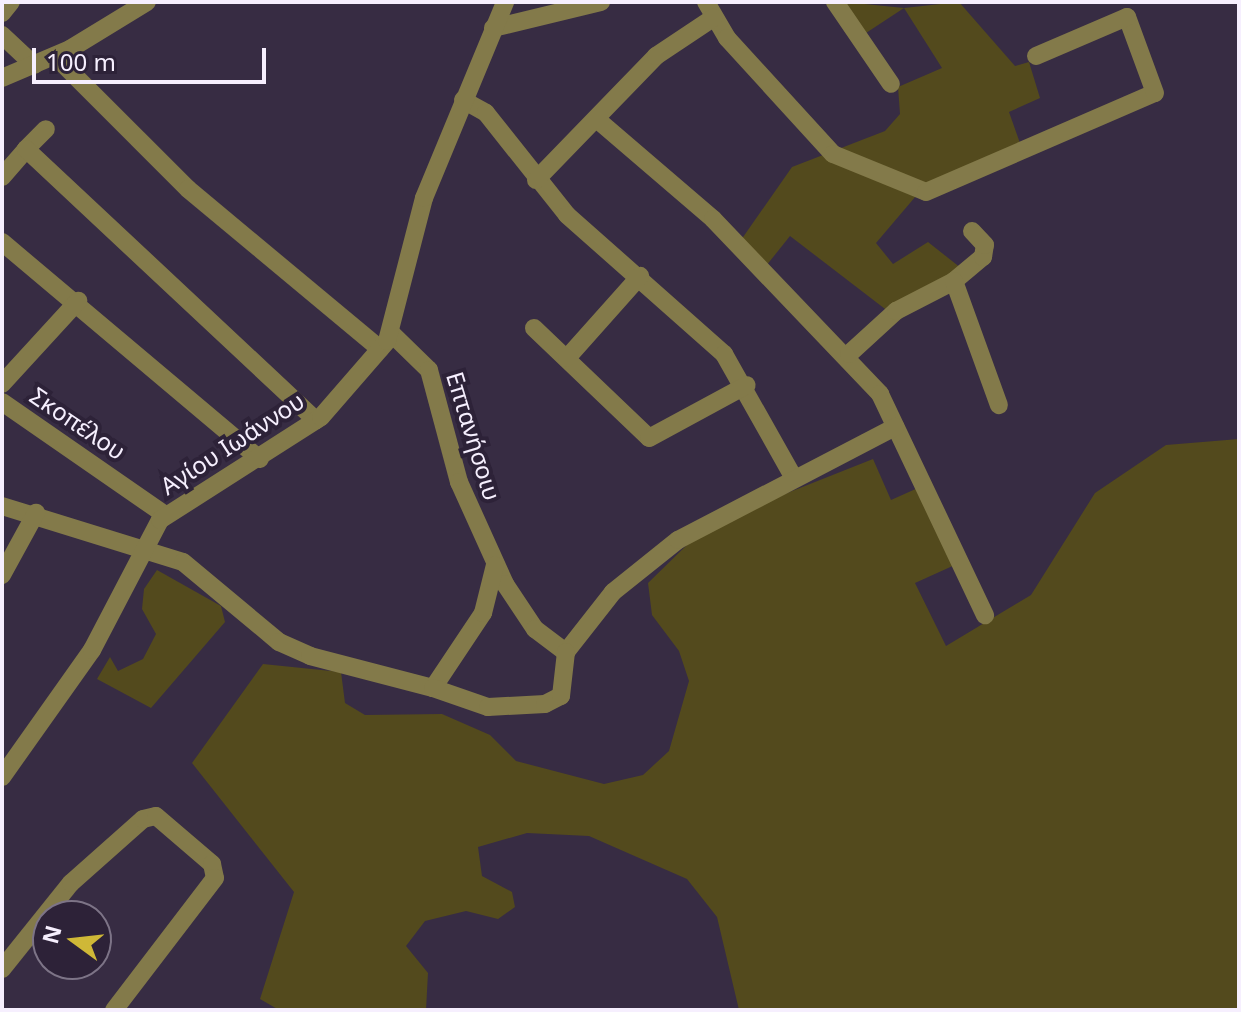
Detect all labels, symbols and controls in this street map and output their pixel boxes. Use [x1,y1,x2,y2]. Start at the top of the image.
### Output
scale bar [36,32,270,82]
text: 100 m [46,45,116,78]
street label: Επτανήσοιυ [441,368,507,504]
street label: Σκοπέλου [25,381,131,465]
street label: Αγίου Ιωάννου [155,386,309,500]
north arrow [32,900,112,980]
text: N [34,922,68,947]

